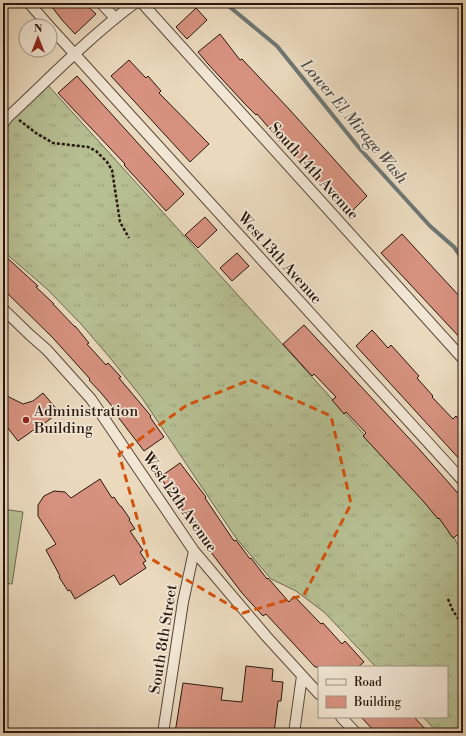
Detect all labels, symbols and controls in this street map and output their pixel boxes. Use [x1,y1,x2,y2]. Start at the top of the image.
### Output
north arrow [18,18,58,58]
text: N [34,22,43,36]
water label: Lower El Mirage Wash [296,55,412,188]
street label: South 14th Avenue [265,119,362,224]
street label: West 13th Avenue [233,208,326,308]
place label: Administration Building [33,402,138,438]
marker: Administration Building [21,415,31,425]
street label: West 12th Avenue [138,448,221,556]
street label: South 8th Street [145,582,182,695]
legend [318,666,448,718]
text: Road [354,675,382,690]
text: Building [353,695,402,710]

